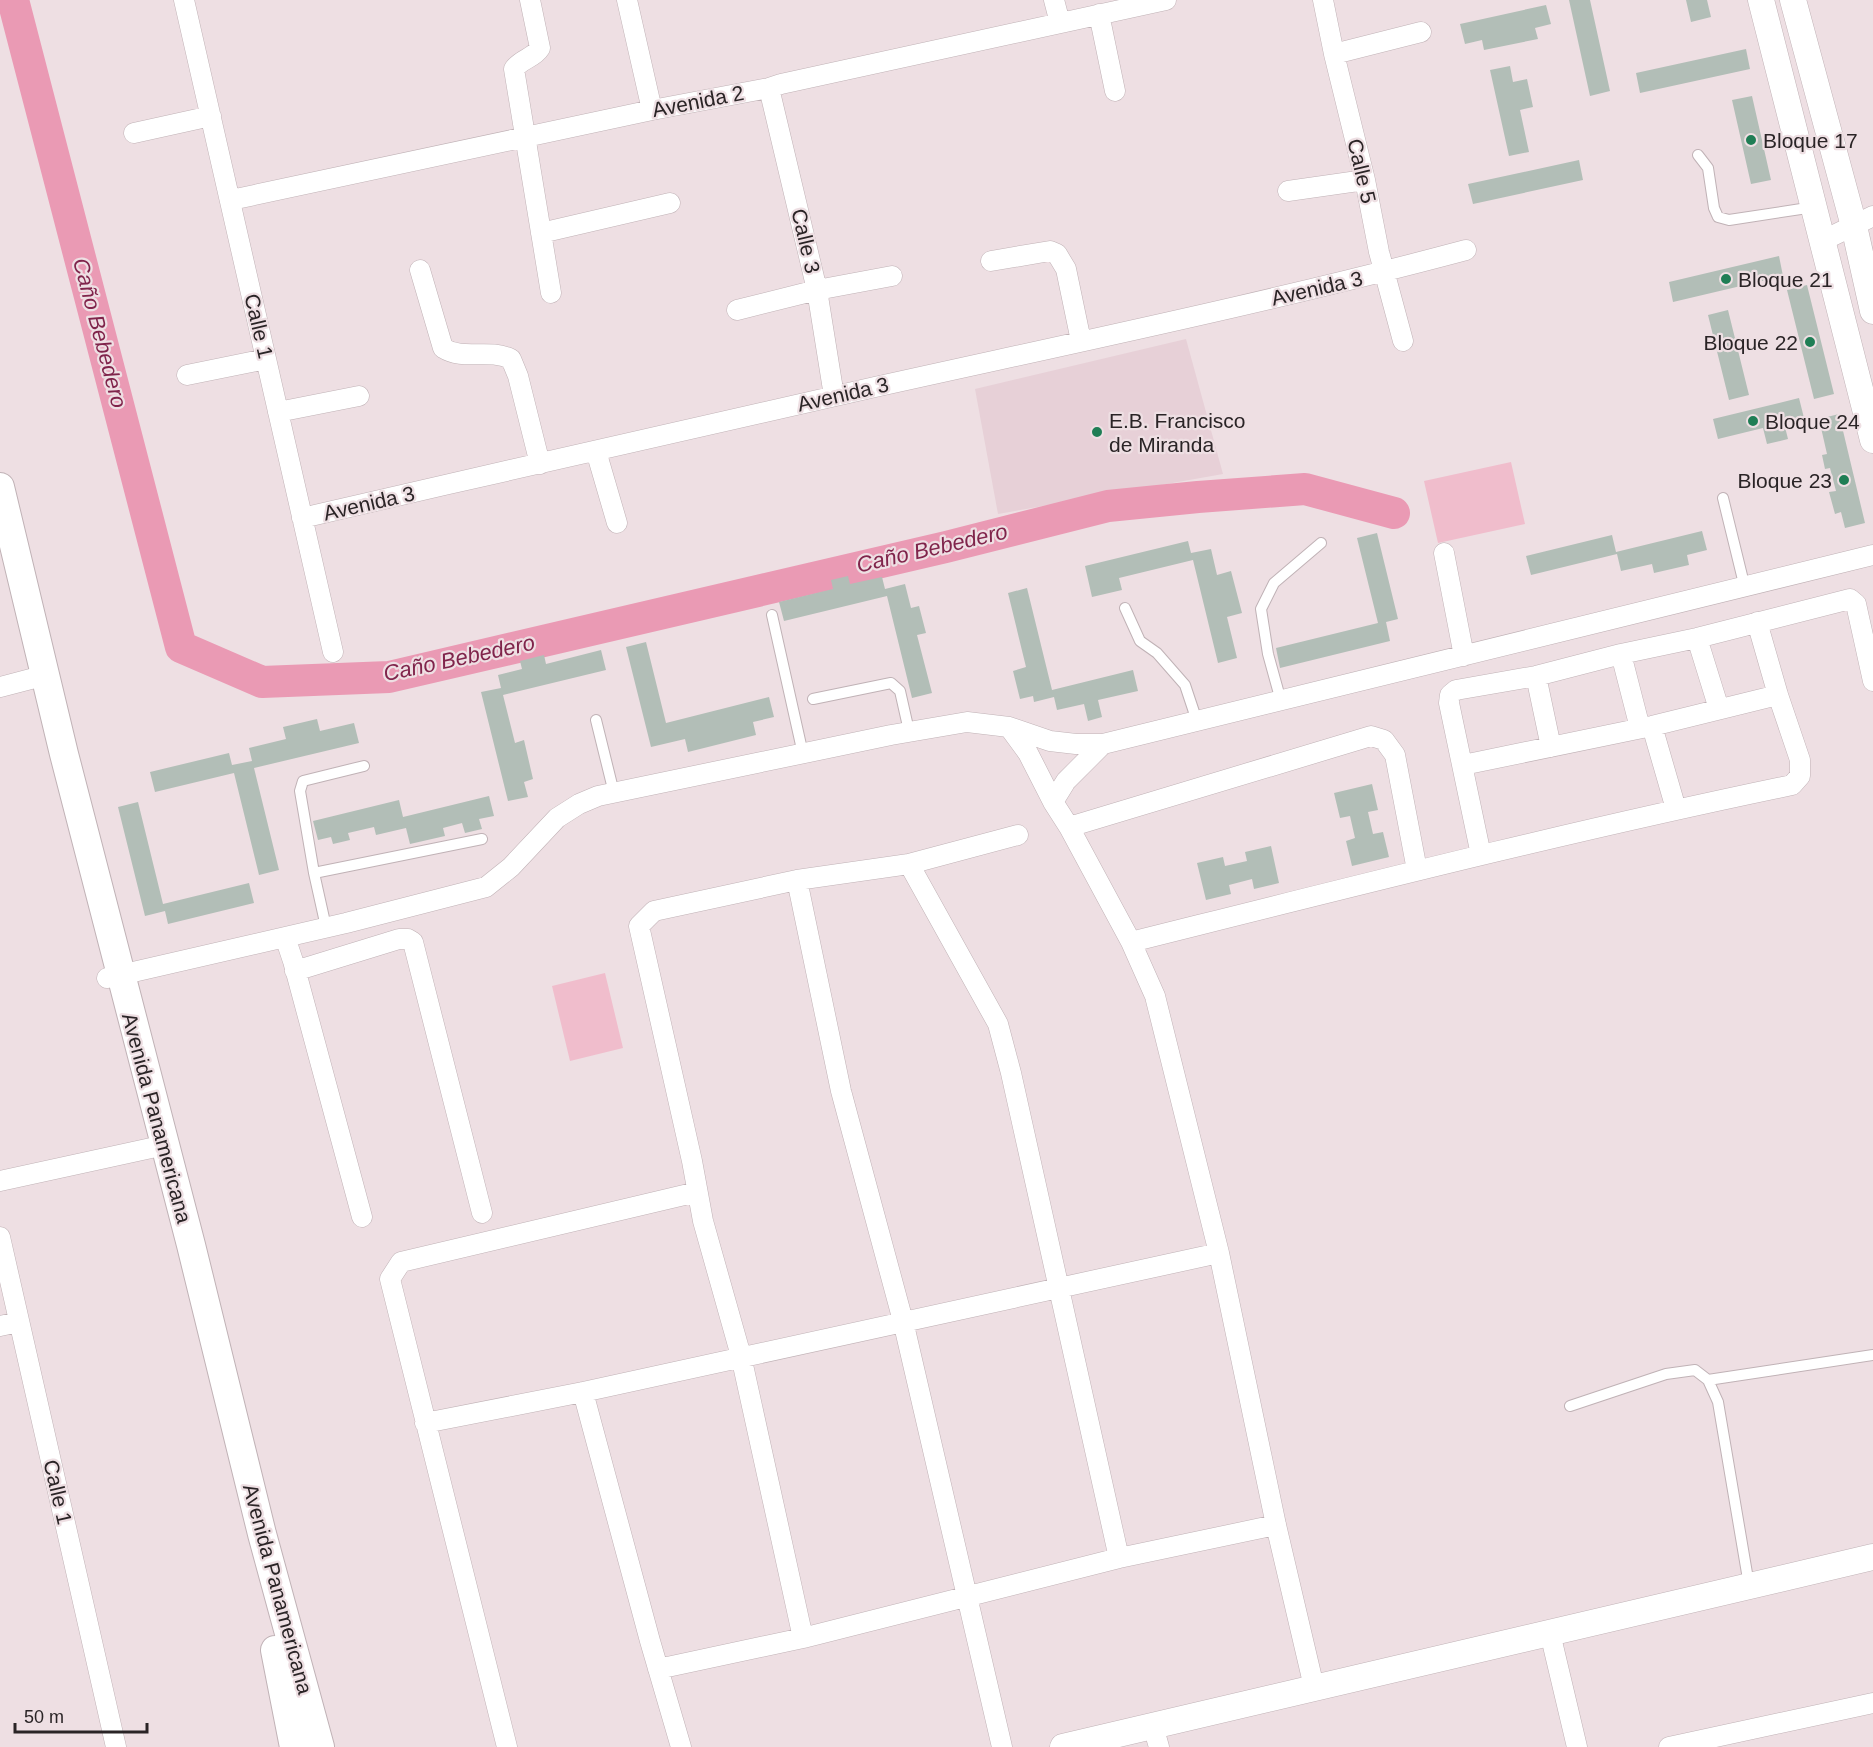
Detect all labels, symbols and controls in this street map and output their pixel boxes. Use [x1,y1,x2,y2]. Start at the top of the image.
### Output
street label: Avenida 2 [650,81,746,121]
place label: Bloque 17 [1763,129,1858,152]
marker: Bloque 17 [1744,133,1758,147]
street label: Calle 5 [1343,137,1381,205]
street label: Calle 3 [787,207,825,275]
water label: Caño Bebedero [68,255,132,411]
street label: Avenida 3 [1269,266,1365,310]
place label: Bloque 21 [1738,268,1833,291]
marker: Bloque 21 [1719,272,1733,286]
street label: Calle 1 [240,292,278,360]
place label: Bloque 22 [1703,331,1798,354]
marker: Bloque 22 [1803,335,1817,349]
street label: Avenida 3 [795,372,891,416]
place label: E.B. Francisco de Miranda [1109,409,1246,456]
place label: Bloque 24 [1765,410,1860,433]
marker: Bloque 24 [1746,414,1760,428]
marker: E.B. Francisco de Miranda [1090,425,1104,439]
place label: Bloque 23 [1737,469,1832,492]
marker: Bloque 23 [1837,473,1851,487]
street label: Avenida 3 [321,481,417,525]
water label: Caño Bebedero [854,518,1010,578]
water label: Caño Bebedero [381,630,537,686]
street label: Avenida Panamericana [118,1010,196,1226]
street label: Calle 1 [39,1458,77,1526]
street label: Avenida Panamericana [239,1481,317,1697]
scale bar [15,1696,147,1734]
text: 50 m [24,1707,64,1727]

